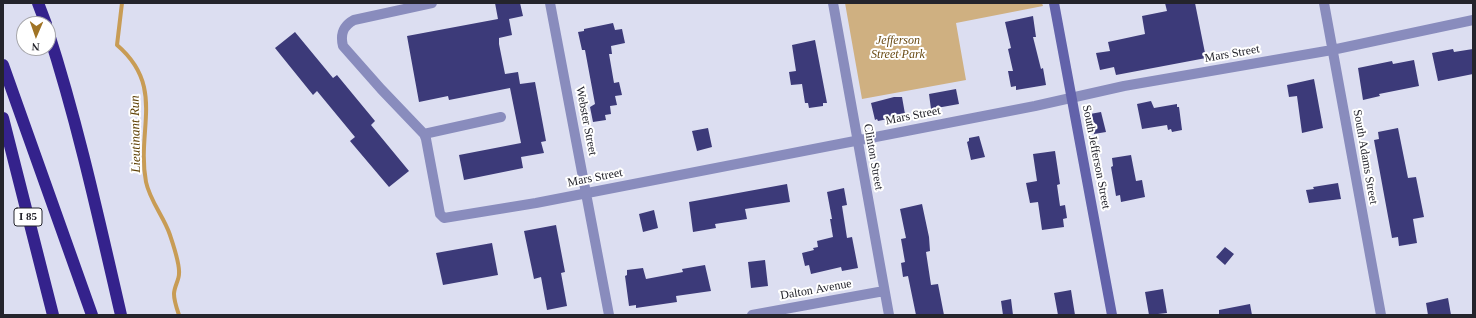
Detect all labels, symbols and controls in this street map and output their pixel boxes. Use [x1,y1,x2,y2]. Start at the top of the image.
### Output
north arrow [16,16,56,56]
park label: Jefferson Street Park [871,34,925,62]
text: N [31,41,40,53]
street label: Mars Street [1203,42,1261,66]
street label: Webster Street [572,85,600,157]
water label: Lieutinant Run [128,95,144,173]
street label: Mars Street [884,104,942,128]
street label: South Jefferson Street [1079,104,1113,210]
street label: South Adams Street [1350,108,1380,206]
street label: Clinton Street [860,123,886,191]
street label: Mars Street [566,166,624,190]
road number: I 85 [14,208,42,226]
street label: Dalton Avenue [779,277,853,303]

